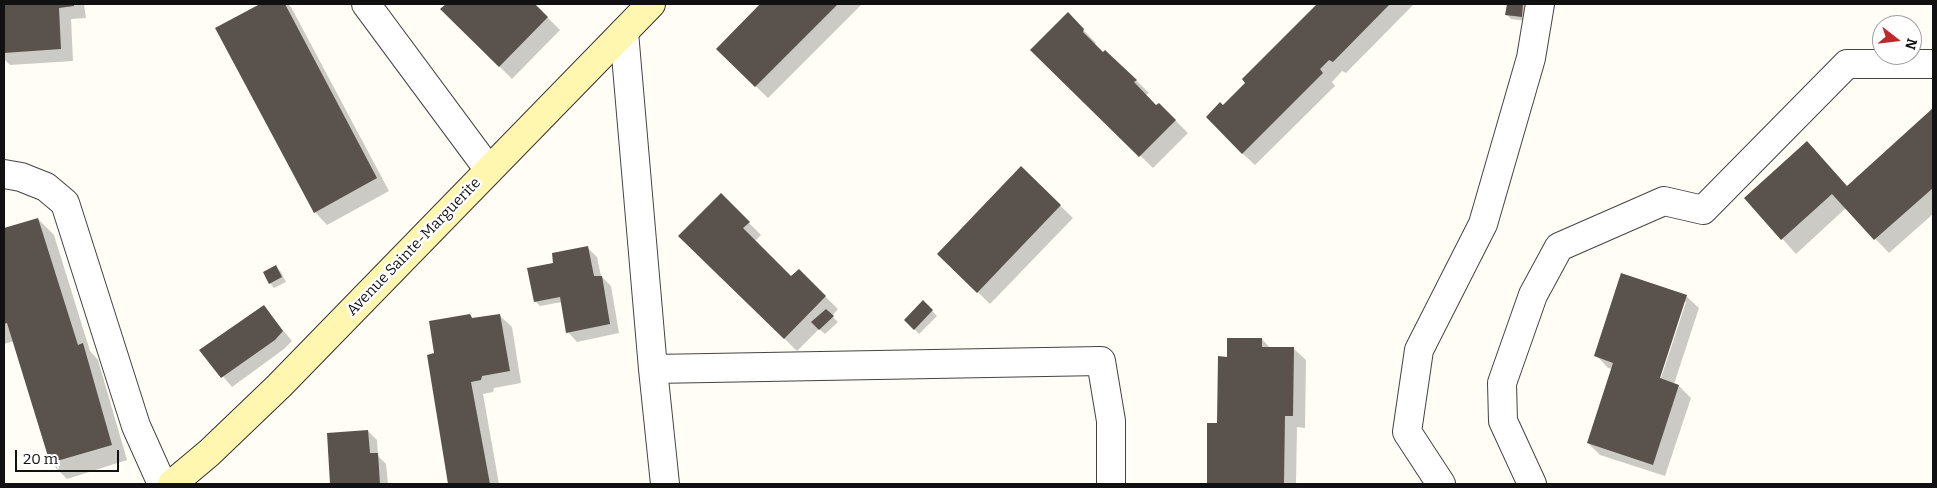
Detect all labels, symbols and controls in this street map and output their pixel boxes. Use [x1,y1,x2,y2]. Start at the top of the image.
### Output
north arrow [1872,15,1922,65]
text: N [1901,36,1921,52]
street label: Avenue Sainte-Marguerite [343,174,485,320]
scale bar [18,440,121,472]
text: 20 m [23,450,58,468]

